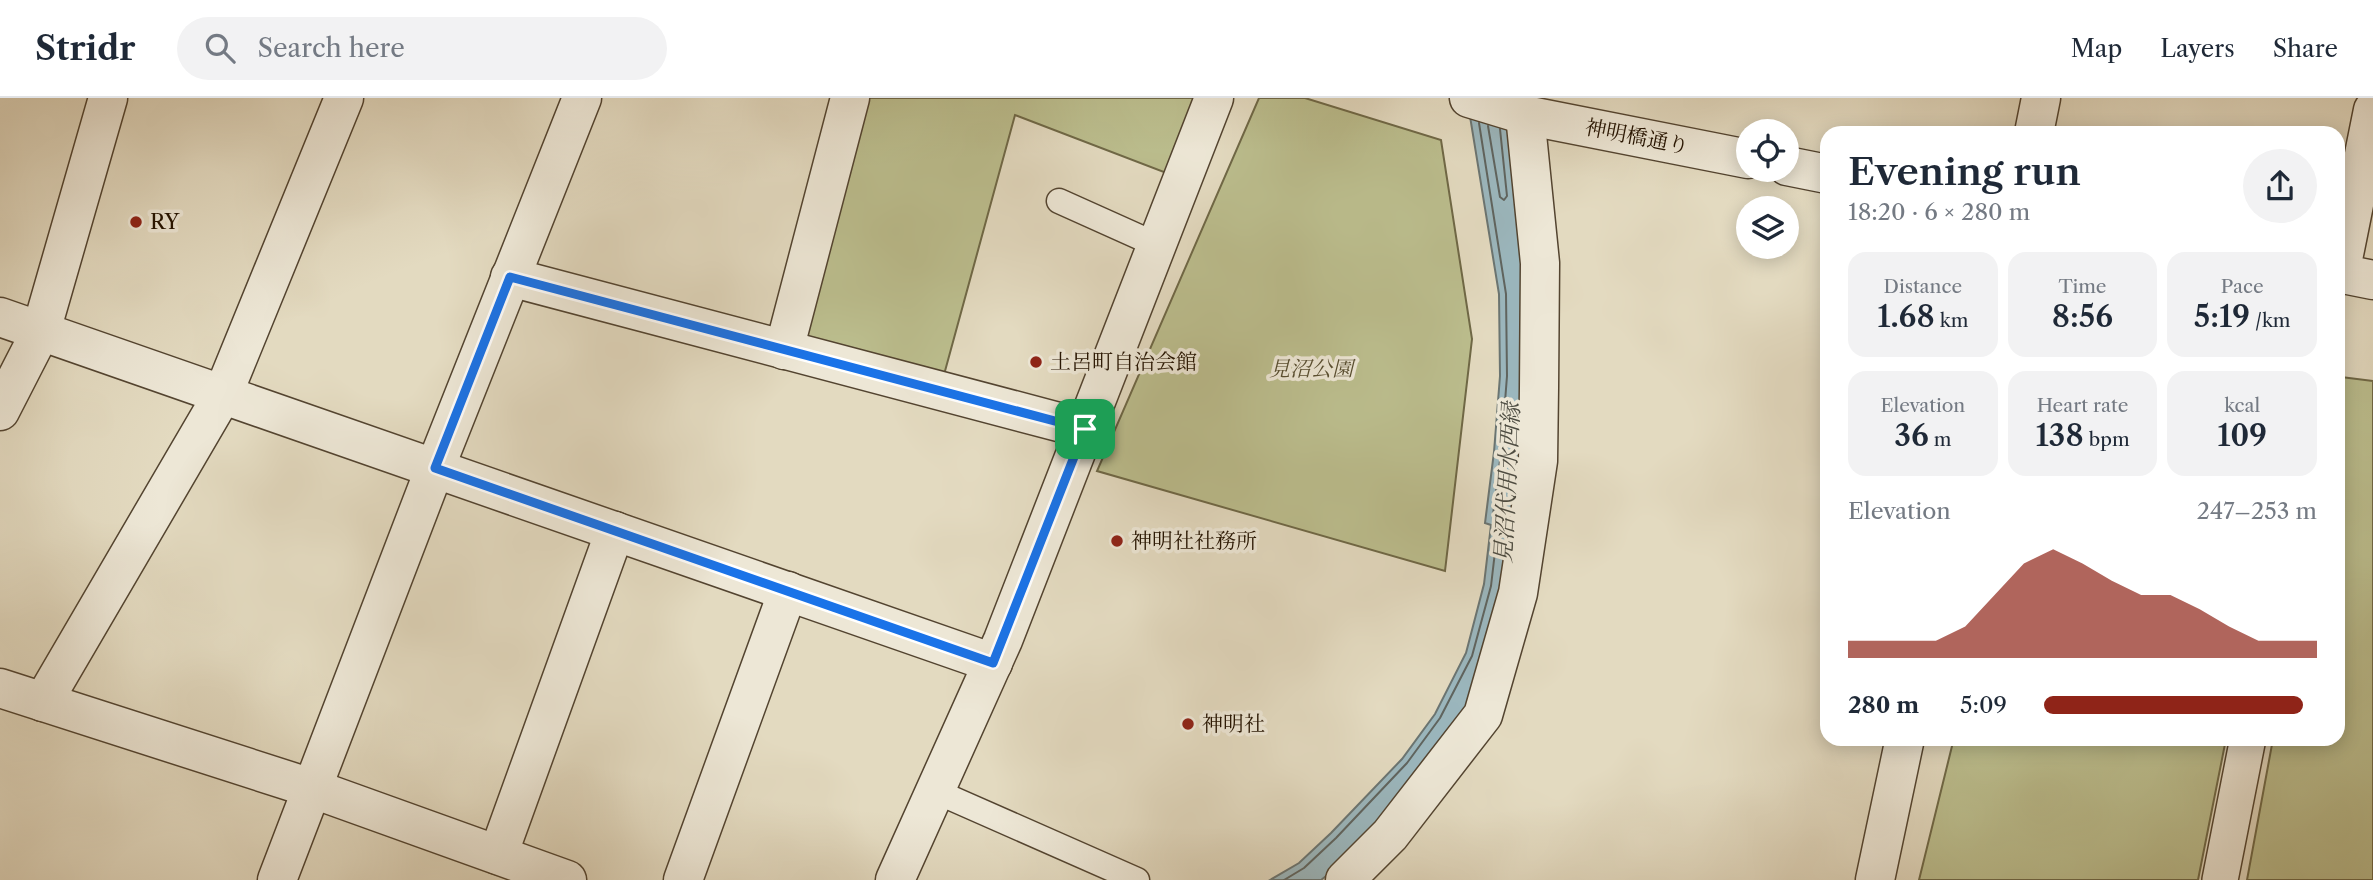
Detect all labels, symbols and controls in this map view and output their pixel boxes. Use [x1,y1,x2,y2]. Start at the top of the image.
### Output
search box [177,17,667,80]
text: Stridr [35,28,135,69]
icon: search [201,29,239,67]
text: Search here [257,32,405,64]
text: Map [2071,34,2122,63]
text: Layers [2160,34,2235,63]
text: Share [2273,34,2338,63]
street label: 神明橋通り [1583,114,1691,159]
map controls [1736,119,1799,259]
button: locate [1736,119,1799,182]
text: Evening run [1848,148,2081,195]
button: share [2243,149,2317,223]
button: layers [1736,196,1799,259]
text: 18:20 · 6 × 280 m [1848,198,2030,226]
place label: RY [150,209,181,234]
marker: RY [128,214,144,230]
text: Distance [1884,275,1962,298]
text: Time [2058,275,2107,298]
text: Pace [2221,275,2264,298]
text: 1.68 [1877,298,1935,335]
text: 8:56 [2052,298,2113,335]
text: 5:19 [2194,298,2250,335]
text: km [1935,309,1968,332]
text: /km [2250,309,2291,332]
place label: 土呂町自治会館 [1050,349,1197,374]
marker: 土呂町自治会館 [1028,354,1044,370]
park label: 見沼公園 [1269,356,1356,381]
text: Elevation [1880,394,1965,417]
text: Heart rate [2037,394,2128,417]
text: kcal [2224,394,2260,417]
pin [1055,399,1115,459]
water label: 見沼代用水西縁 [1489,399,1525,564]
icon: arrive [1066,410,1104,448]
text: 36 [1894,417,1929,454]
text: 138 [2035,417,2084,454]
text: 109 [2217,417,2267,454]
text: m [1929,428,1952,451]
text: bpm [2084,428,2130,451]
text: Elevation [1848,497,1951,525]
text: 247–253 m [2197,497,2317,525]
place label: 神明社社務所 [1131,528,1257,553]
marker: 神明社社務所 [1109,533,1125,549]
text: 280 m [1848,691,1919,719]
text: 5:09 [1960,691,2007,719]
place label: 神明社 [1202,711,1265,736]
marker: 神明社 [1180,716,1196,732]

